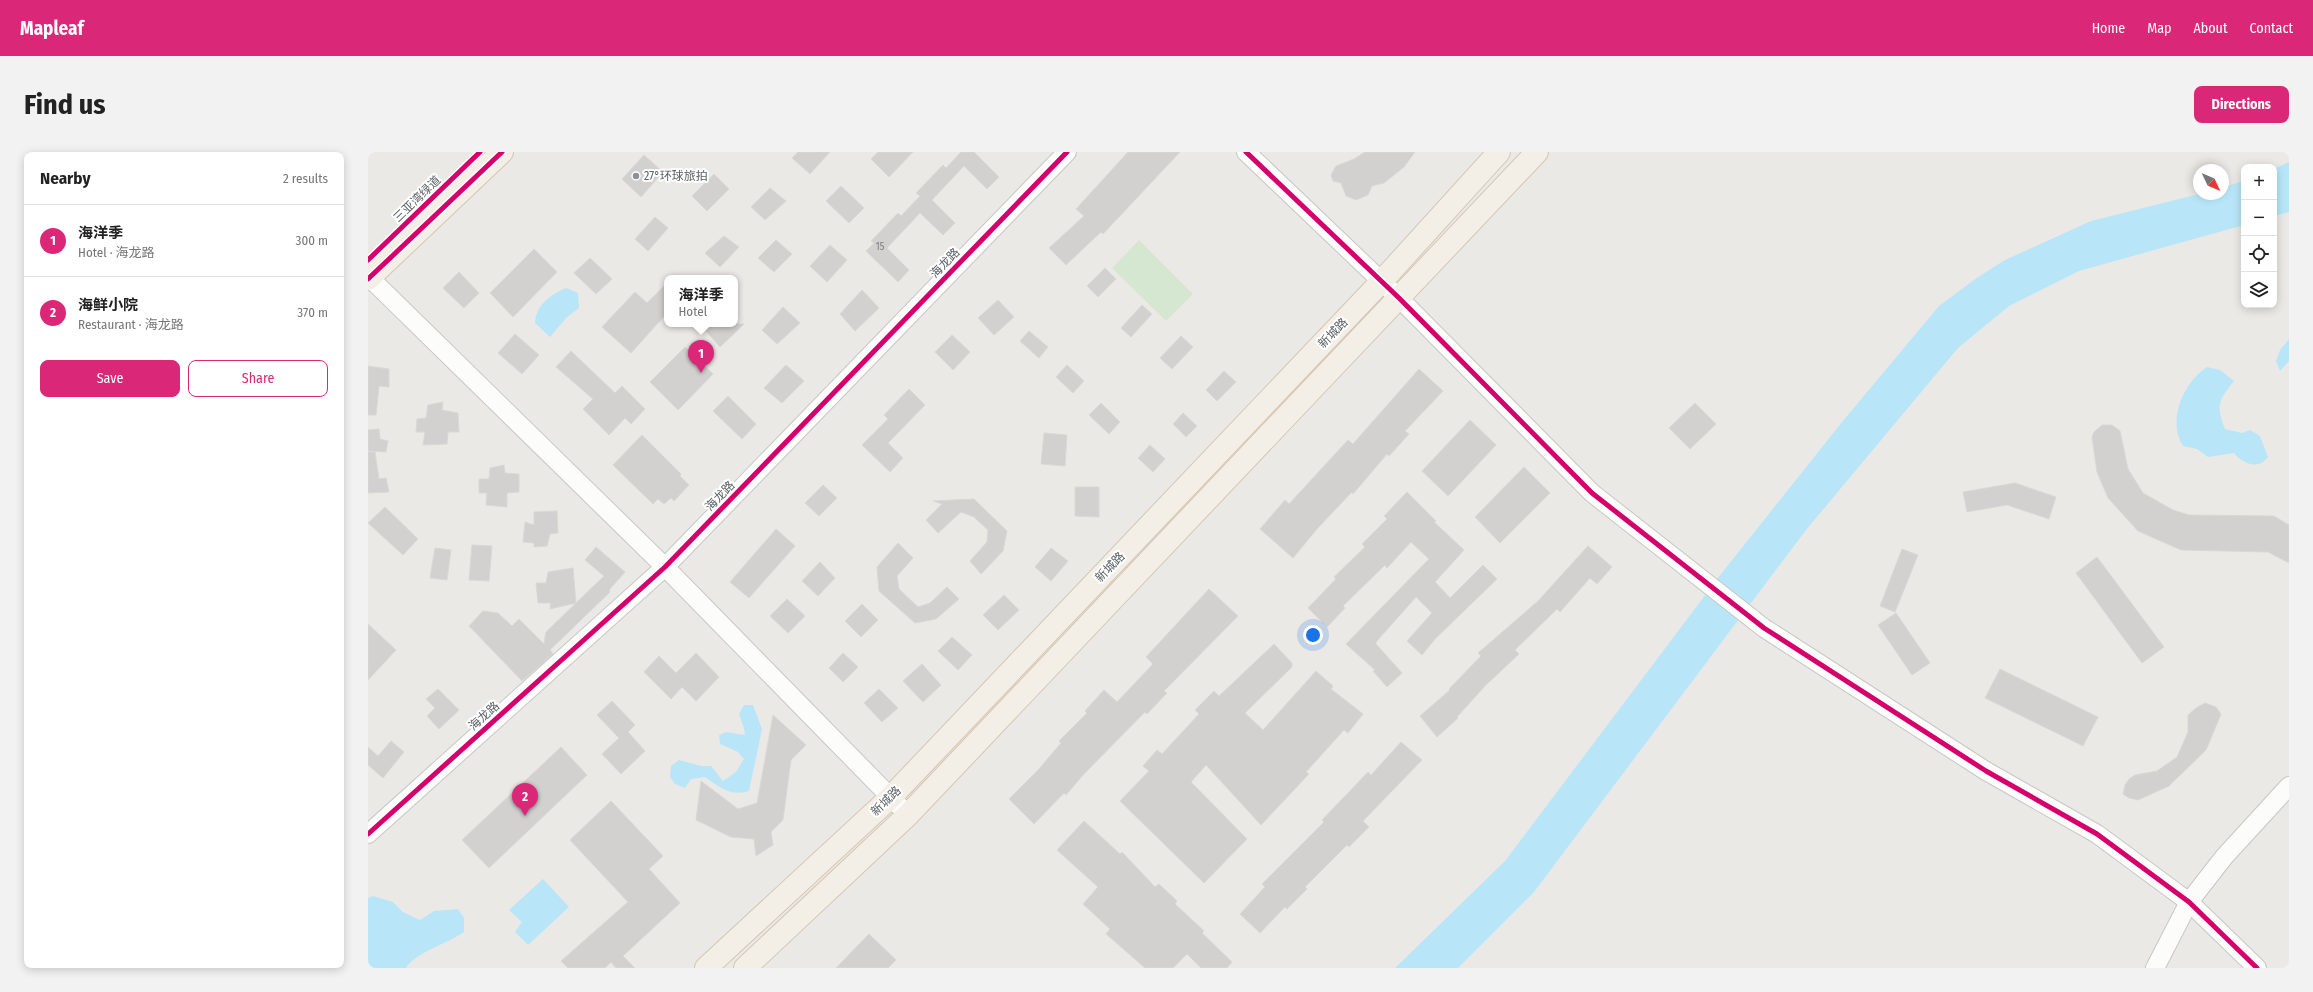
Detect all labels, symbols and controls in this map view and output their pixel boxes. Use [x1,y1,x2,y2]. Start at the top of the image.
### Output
text: Mapleaf [20,17,84,40]
text: Home [2092,20,2125,37]
text: Map [2147,20,2171,37]
text: About [2193,20,2228,37]
text: Contact [2250,20,2293,37]
button: Directions [2194,86,2289,123]
text: Find us [24,88,106,121]
north arrow [2193,164,2229,200]
map controls [2241,164,2277,308]
button: + [2241,164,2277,200]
text: Nearby [40,168,91,189]
place label: 27°环球旅拍 [644,169,708,183]
text: 2 results [283,171,328,186]
marker: 27°环球旅拍 [631,171,641,181]
street label: 三亚湾绿道 [391,173,443,225]
button: − [2241,200,2277,236]
text: 海洋季 [78,224,123,242]
text: 1 [50,233,56,248]
text: 300 m [296,233,328,248]
button: locate [2241,236,2277,272]
house number: 15 [876,241,885,253]
text: Hotel · 海龙路 [78,245,155,260]
street label: 海龙路 [927,245,963,281]
button: layers [2241,272,2277,308]
popup [664,275,738,327]
text: 海洋季 [678,286,724,304]
text: 海鲜小院 [78,296,138,314]
text: Hotel [678,304,707,319]
text: 2 [50,305,56,320]
text: 370 m [297,305,328,320]
street label: 新城路 [1315,315,1351,351]
text: Restaurant · 海龙路 [78,317,184,332]
pin: 1 [688,340,714,373]
button: Save [40,360,180,397]
button: Share [188,360,328,397]
street label: 海龙路 [702,478,738,514]
street label: 新城路 [1092,549,1128,585]
your location [1303,625,1323,645]
street label: 海龙路 [466,699,502,733]
pin: 2 [512,783,538,816]
street label: 新城路 [868,783,904,819]

